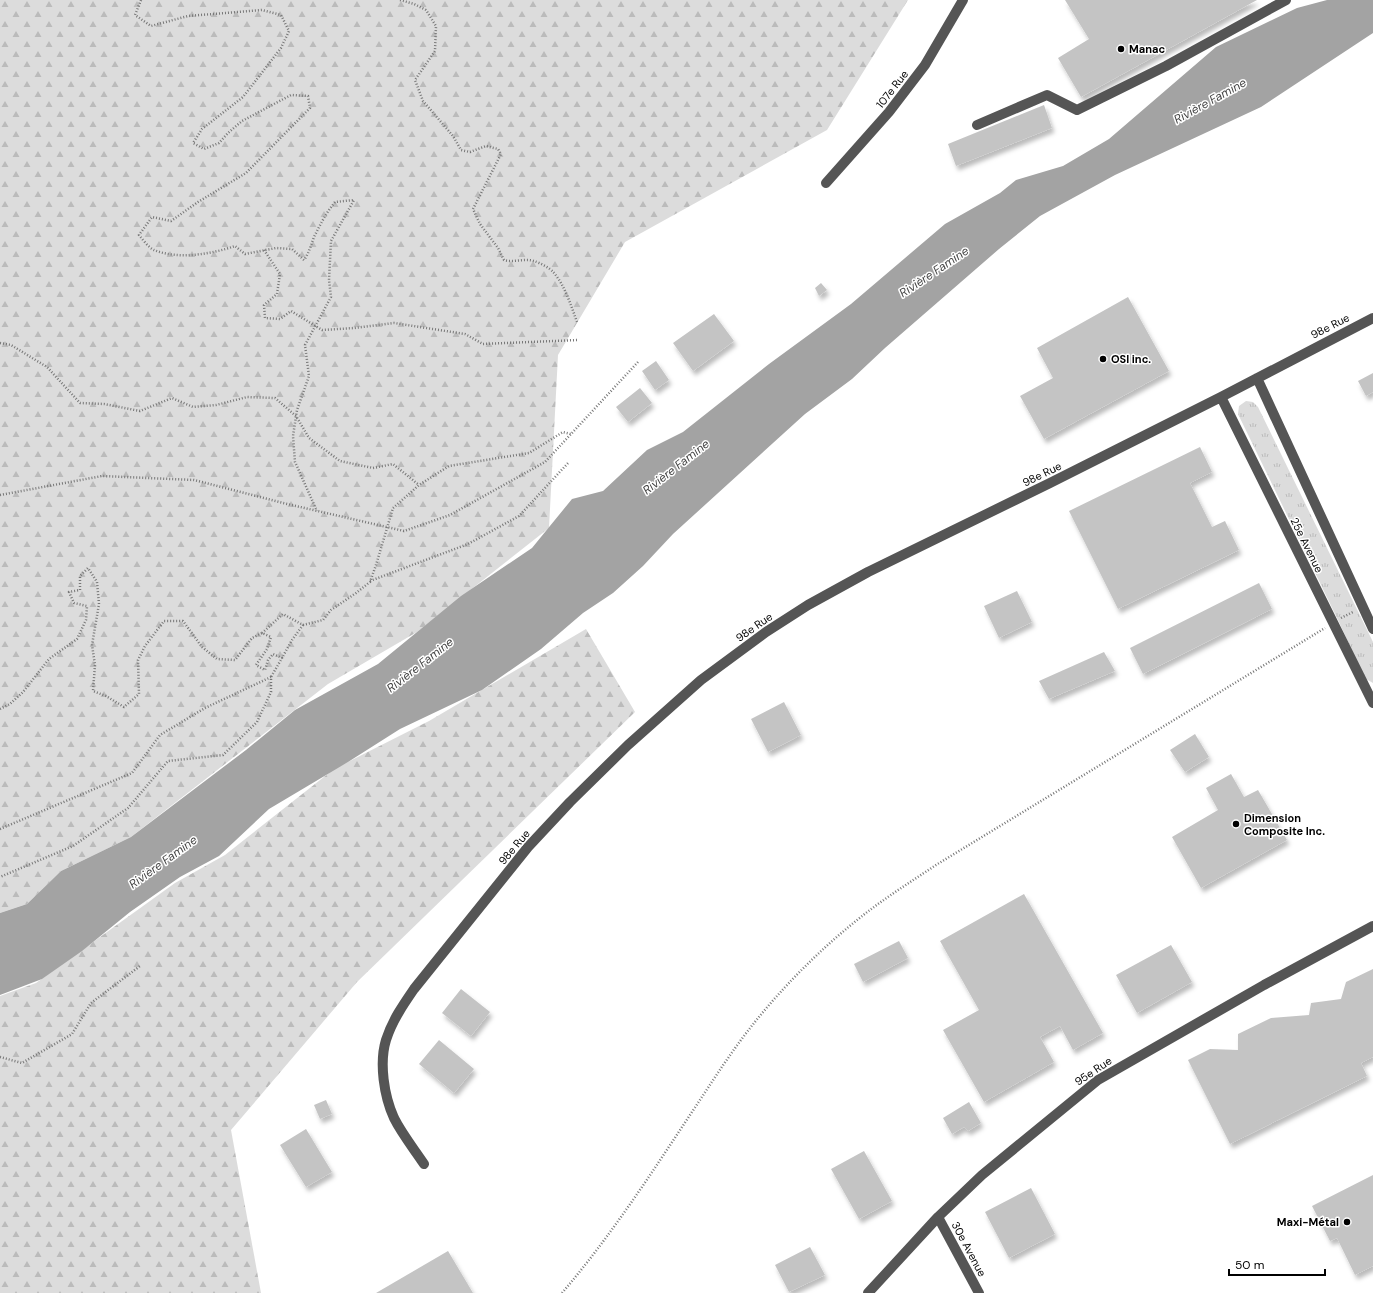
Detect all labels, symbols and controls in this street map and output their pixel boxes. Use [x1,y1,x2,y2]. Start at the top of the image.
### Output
place label: Manac [1129,42,1165,56]
marker: Manac [1116,44,1126,54]
street label: 107e Rue [873,67,911,111]
water label: Rivière Famine [1171,74,1249,128]
water label: Rivière Famine [896,243,972,301]
street label: 98e Rue [1308,310,1352,342]
place label: OSI inc. [1111,352,1151,366]
marker: OSI inc. [1098,354,1108,364]
water label: Rivière Famine [639,436,713,498]
street label: 98e Rue [1020,459,1064,489]
street label: 25e Avenue [1288,515,1326,575]
street label: 98e Rue [733,609,775,645]
water label: Rivière Famine [383,634,457,696]
place label: Dimension Composite Inc. [1244,811,1325,838]
marker: Dimension Composite Inc. [1231,819,1241,829]
street label: 98e Rue [495,827,533,867]
water label: Rivière Famine [126,832,200,892]
street label: 95e Rue [1072,1053,1114,1089]
place label: Maxi-Métal [1277,1215,1339,1229]
marker: Maxi-Métal [1342,1217,1352,1227]
street label: 30e Avenue [949,1219,989,1279]
scale bar [1229,1251,1325,1277]
text: 50 m [1235,1257,1264,1273]

